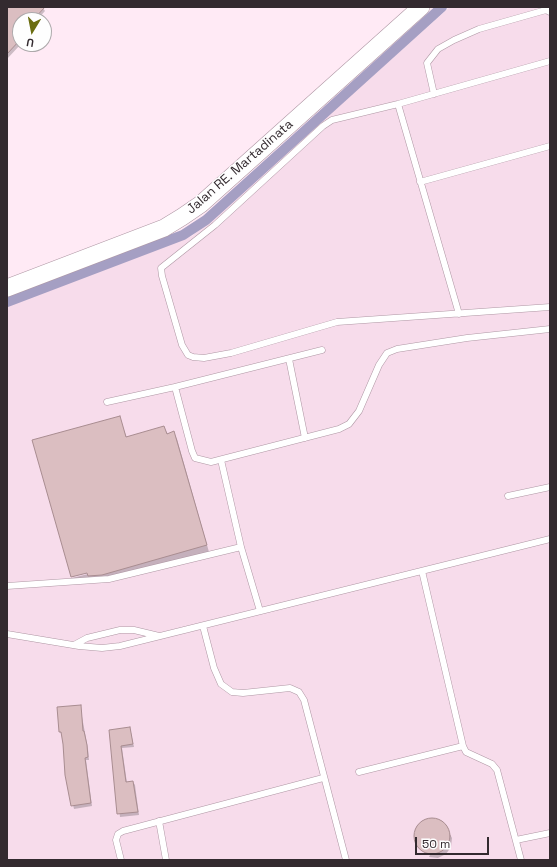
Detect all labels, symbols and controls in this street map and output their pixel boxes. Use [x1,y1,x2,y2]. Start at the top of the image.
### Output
north arrow [12,12,52,52]
text: U [25,35,35,50]
street label: Jalan RE. Martadinata [184,117,296,217]
scale bar [417,829,491,855]
text: 50 m [422,836,450,852]

